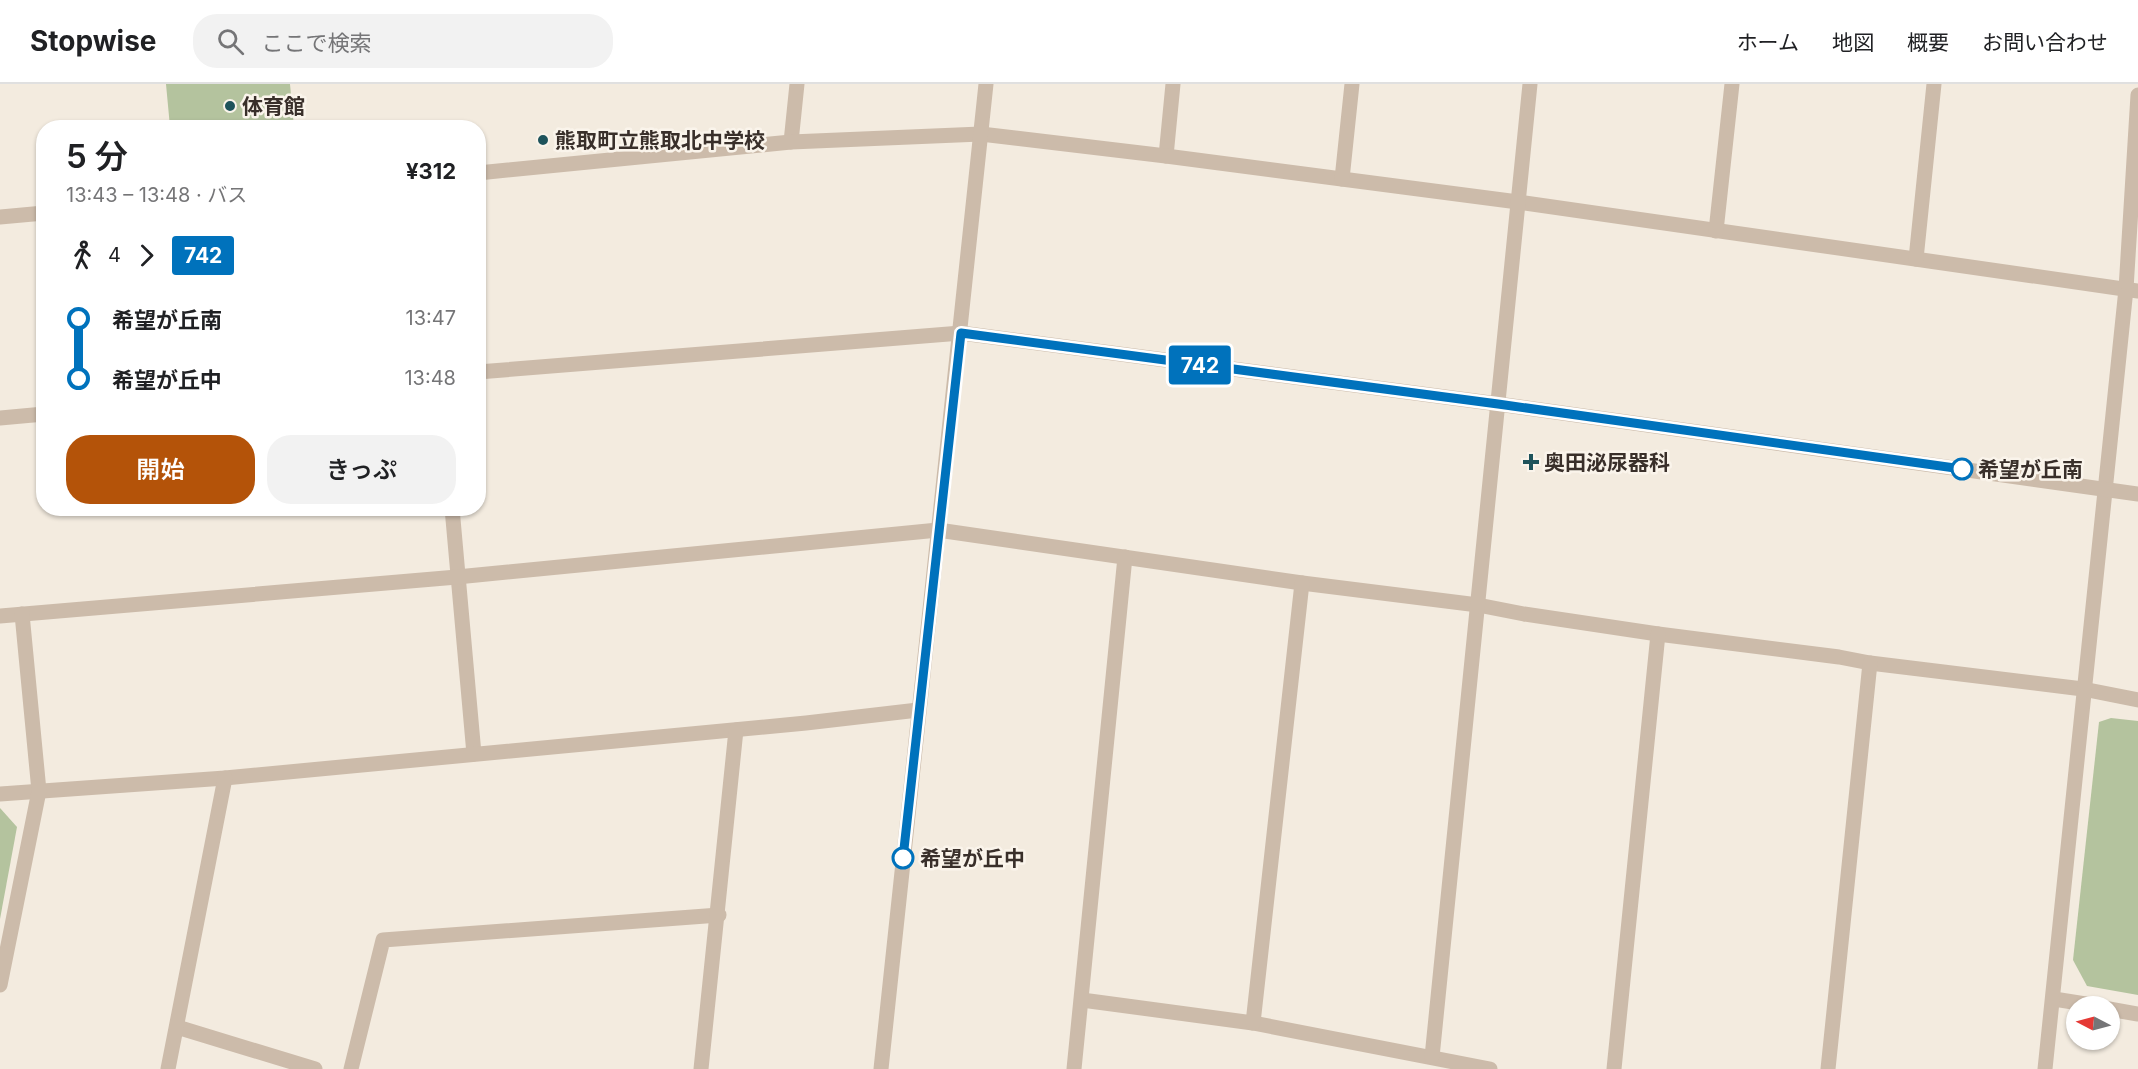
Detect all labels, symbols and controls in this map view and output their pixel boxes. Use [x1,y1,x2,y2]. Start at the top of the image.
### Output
search box [193,14,613,68]
text: Stopwise [30,24,157,58]
icon: search [214,25,247,58]
text: ここで検索 [262,30,372,56]
text: ホーム [1737,30,1799,55]
text: 地図 [1832,30,1874,55]
text: 概要 [1907,30,1949,55]
text: お問い合わせ [1982,30,2108,55]
place label: 体育館 [242,94,305,119]
marker: 体育館 [223,99,237,113]
place label: 熊取町立熊取北中学校 [555,128,765,153]
marker: 熊取町立熊取北中学校 [536,133,550,147]
text: 5 分 [66,136,128,176]
text: ¥312 [406,158,456,184]
text: 13:43 – 13:48 · バス [66,183,247,207]
icon: walk [66,239,99,272]
icon: forward [130,239,163,272]
text: 4 [108,243,121,267]
text: 742 [184,243,222,268]
text: 13:47 [406,306,456,330]
text: 希望が丘南 [112,307,222,333]
line badge: 742 [1166,346,1234,384]
text: 742 [1181,353,1219,378]
text: 13:48 [404,366,456,390]
text: 希望が丘中 [112,367,222,393]
button: 開始 [66,435,255,504]
button: きっぷ [267,435,456,504]
place label: 奥田泌尿器科 [1544,450,1670,475]
marker: 奥田泌尿器科 [1522,453,1540,471]
place label: 希望が丘南 [1978,457,2083,482]
marker: 希望が丘南 [1951,458,1973,480]
place label: 希望が丘中 [920,846,1025,871]
marker: 希望が丘中 [892,847,914,869]
north arrow [2066,996,2120,1050]
map controls [2066,996,2120,1050]

